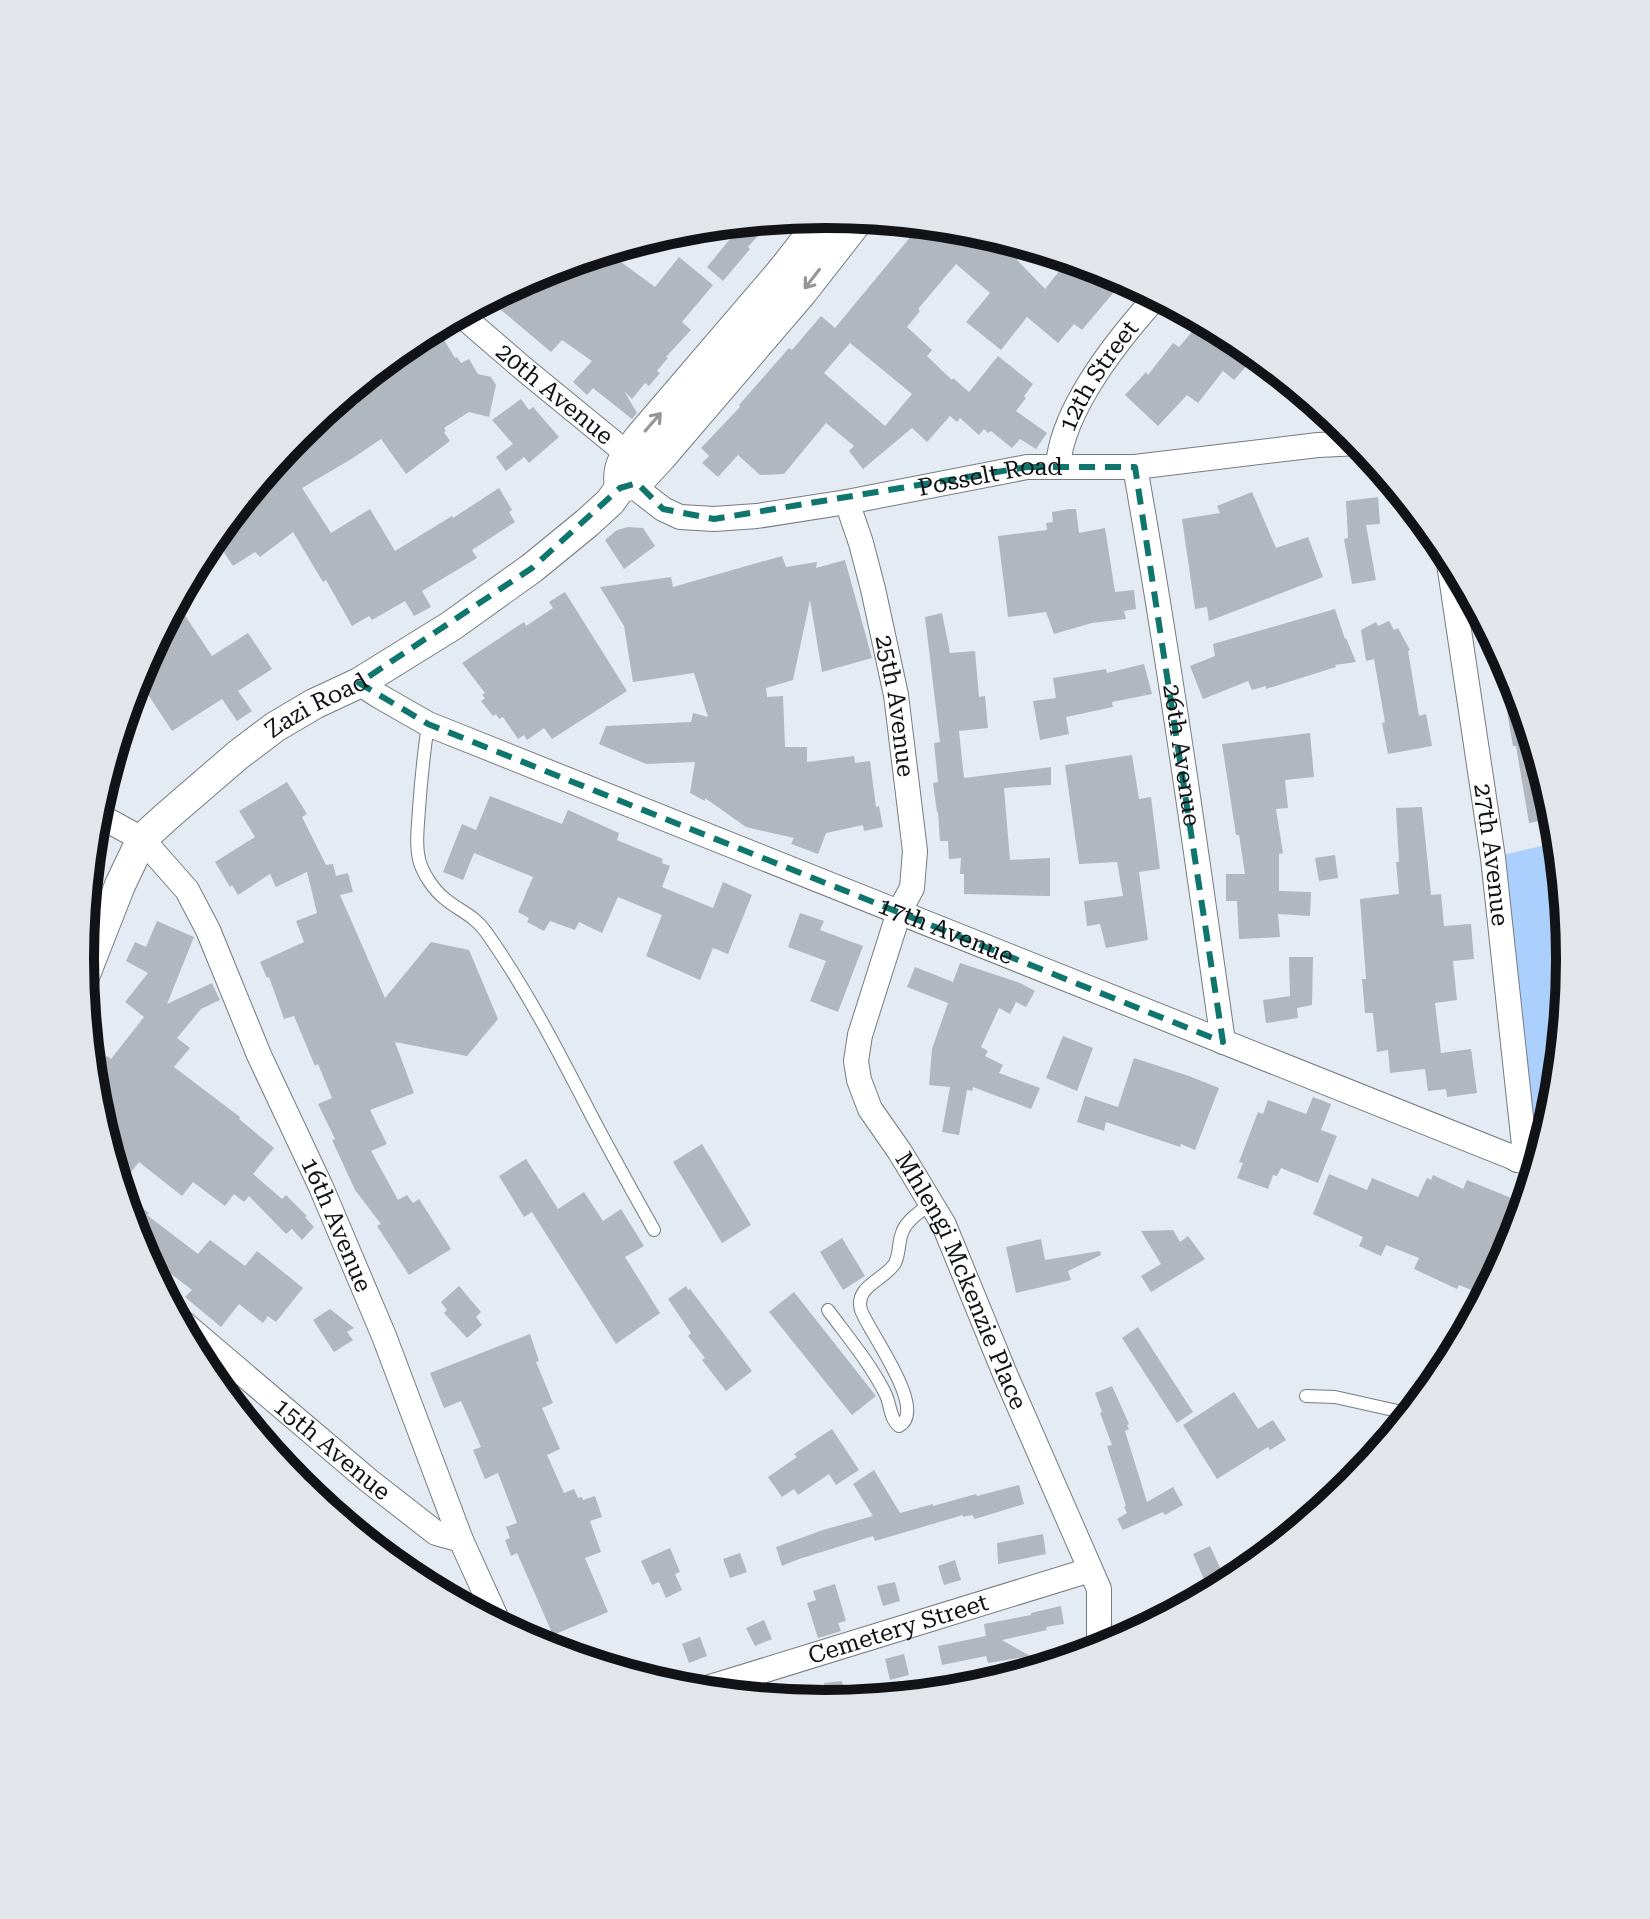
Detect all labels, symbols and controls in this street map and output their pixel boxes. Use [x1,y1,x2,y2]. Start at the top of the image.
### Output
one-way arrow [803,268,820,289]
street label: 12th Street [1053,315,1144,435]
street label: 20th Avenue [490,337,619,451]
one-way arrow [644,412,662,432]
street label: Posselt Road [915,453,1063,502]
street label: 25th Avenue [869,632,920,779]
street label: Zazi Road [259,667,373,744]
street label: 26th Avenue [1157,682,1206,828]
street label: 27th Avenue [1468,782,1514,927]
street label: 17th Avenue [874,891,1018,971]
street label: Mhlengi Mckenzie Place [889,1147,1033,1414]
street label: 16th Avenue [295,1153,378,1296]
street label: 15th Avenue [268,1392,396,1506]
street label: Cemetery Street [805,1588,992,1670]

